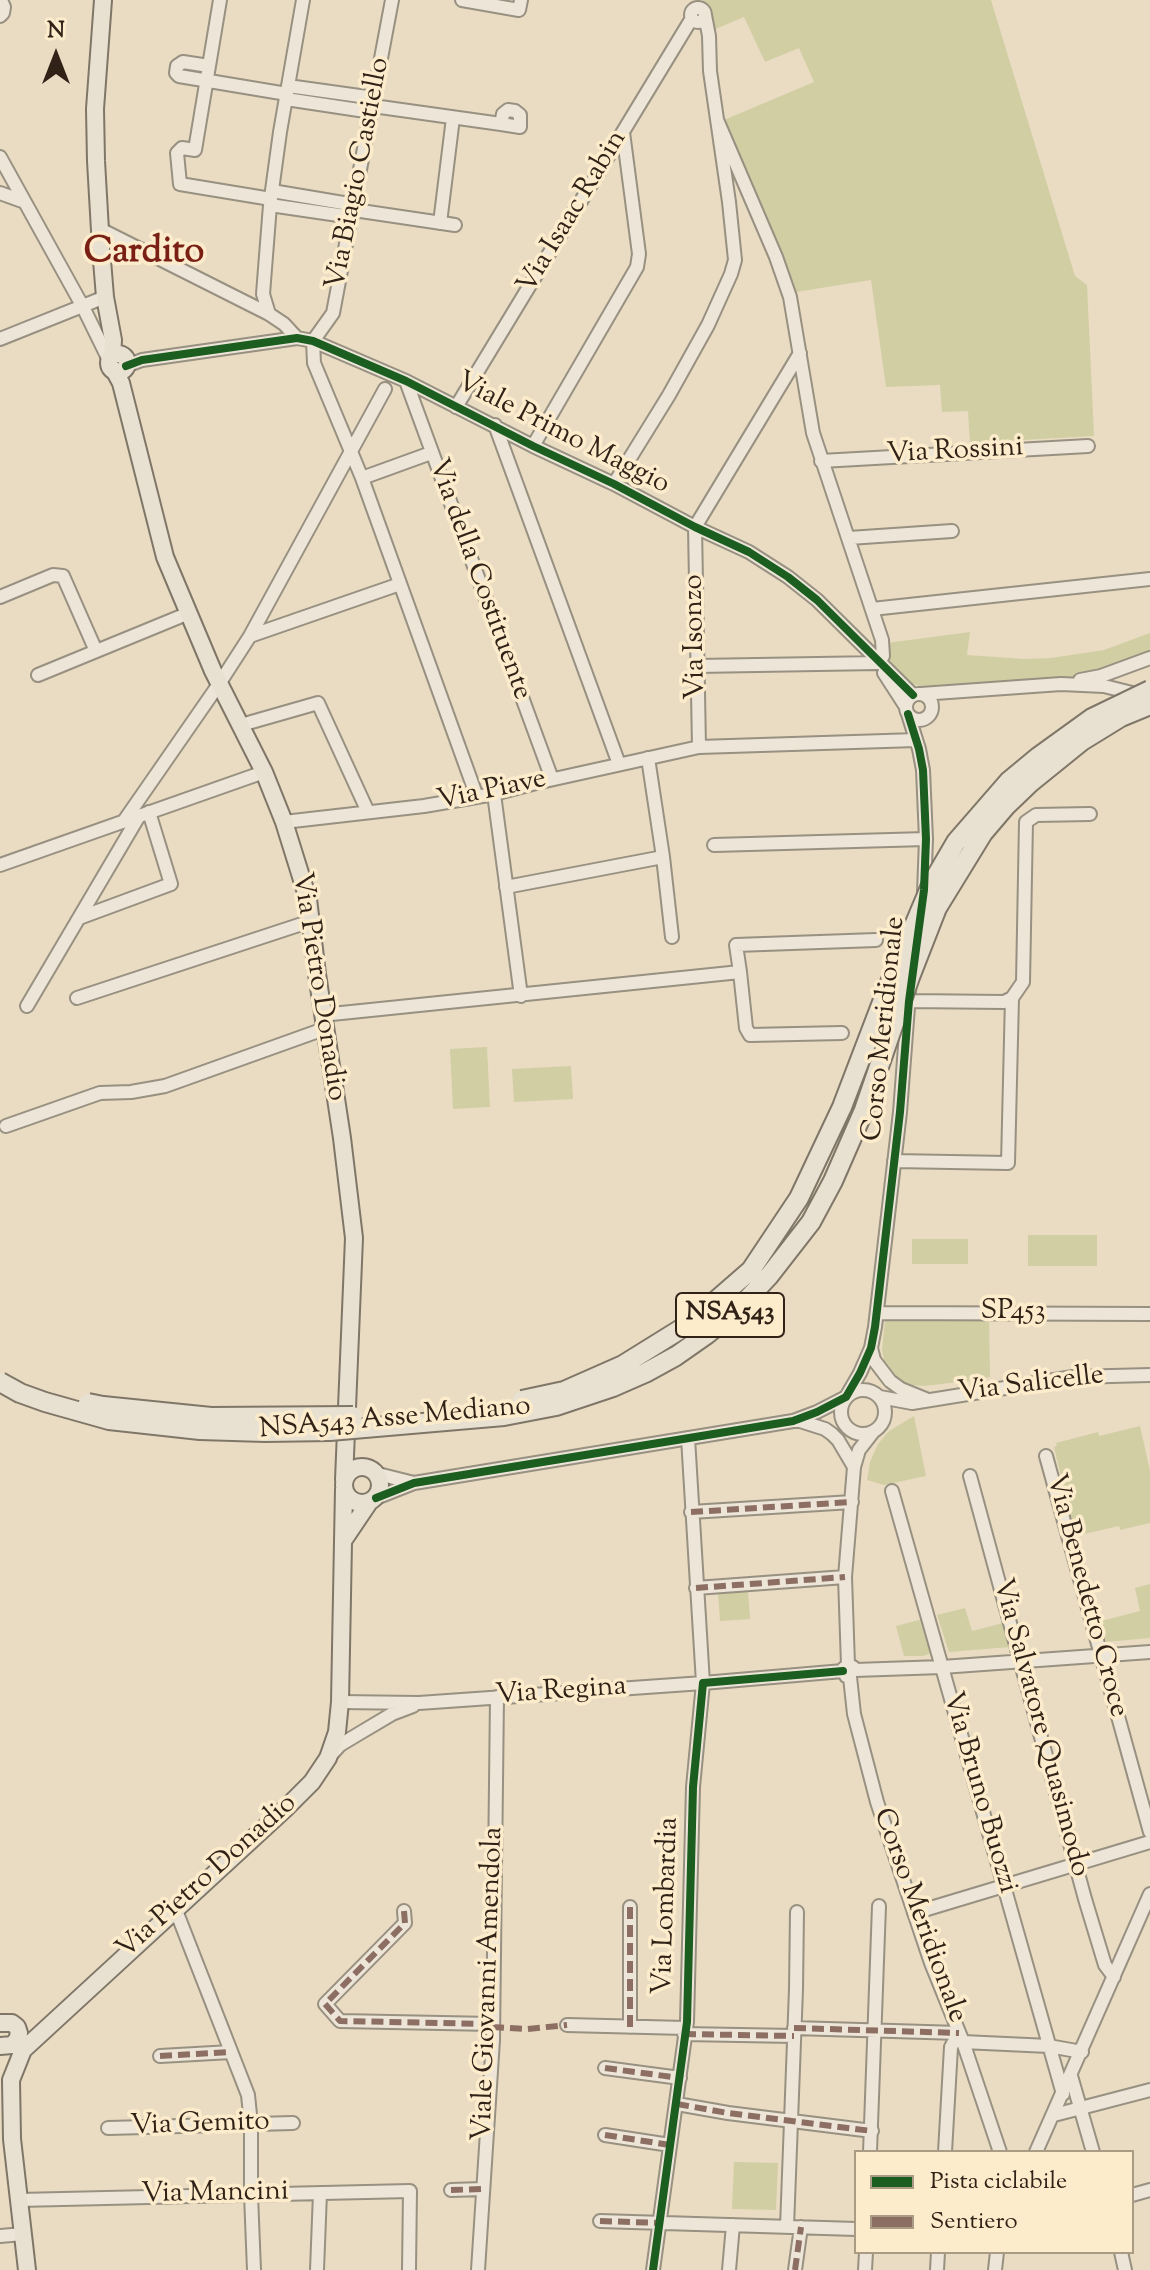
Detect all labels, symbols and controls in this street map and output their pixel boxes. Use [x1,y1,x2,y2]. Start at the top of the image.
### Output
north arrow [16,16,96,96]
text: N [47,16,65,48]
street label: Via Biagio Castiello [321,55,399,293]
street label: Via Isaac Rabin [512,125,636,301]
district label: Cardito [84,233,204,277]
street label: Viale Primo Maggio [450,367,674,503]
street label: Via Rossini [886,433,1024,473]
street label: Via della Costituente [419,455,537,705]
street label: Via Isonzo [679,574,715,700]
street label: Via Piave [434,764,550,820]
street label: Via Pietro Donadio [282,870,352,1104]
street label: Corso Meridionale [858,915,914,1143]
road number: NSA543 [676,1293,784,1337]
street label: SP453 [981,1296,1045,1330]
street label: Via Salicelle [956,1360,1106,1412]
street label: NSA543 Asse Mediano [258,1391,532,1449]
street label: Via Benedetto Croce [1036,1471,1134,1721]
street label: Via Salvatore Quasimodo [983,1575,1095,1881]
street label: Via Regina [494,1672,628,1714]
street label: Via Bruno Buozzi [933,1689,1023,1897]
street label: Via Pietro Donadio [111,1788,305,1968]
street label: Corso Meridionale [864,1804,972,2028]
street label: Via Lombardia [648,1817,688,1995]
street label: Viale Giovanni Amendola [468,1826,512,2142]
street label: Via Gemito [130,2107,270,2145]
legend [854,2150,1134,2254]
text: Pista ciclabile [930,2165,1067,2199]
street label: Via Mancini [141,2177,289,2213]
text: Sentiero [930,2205,1018,2239]

